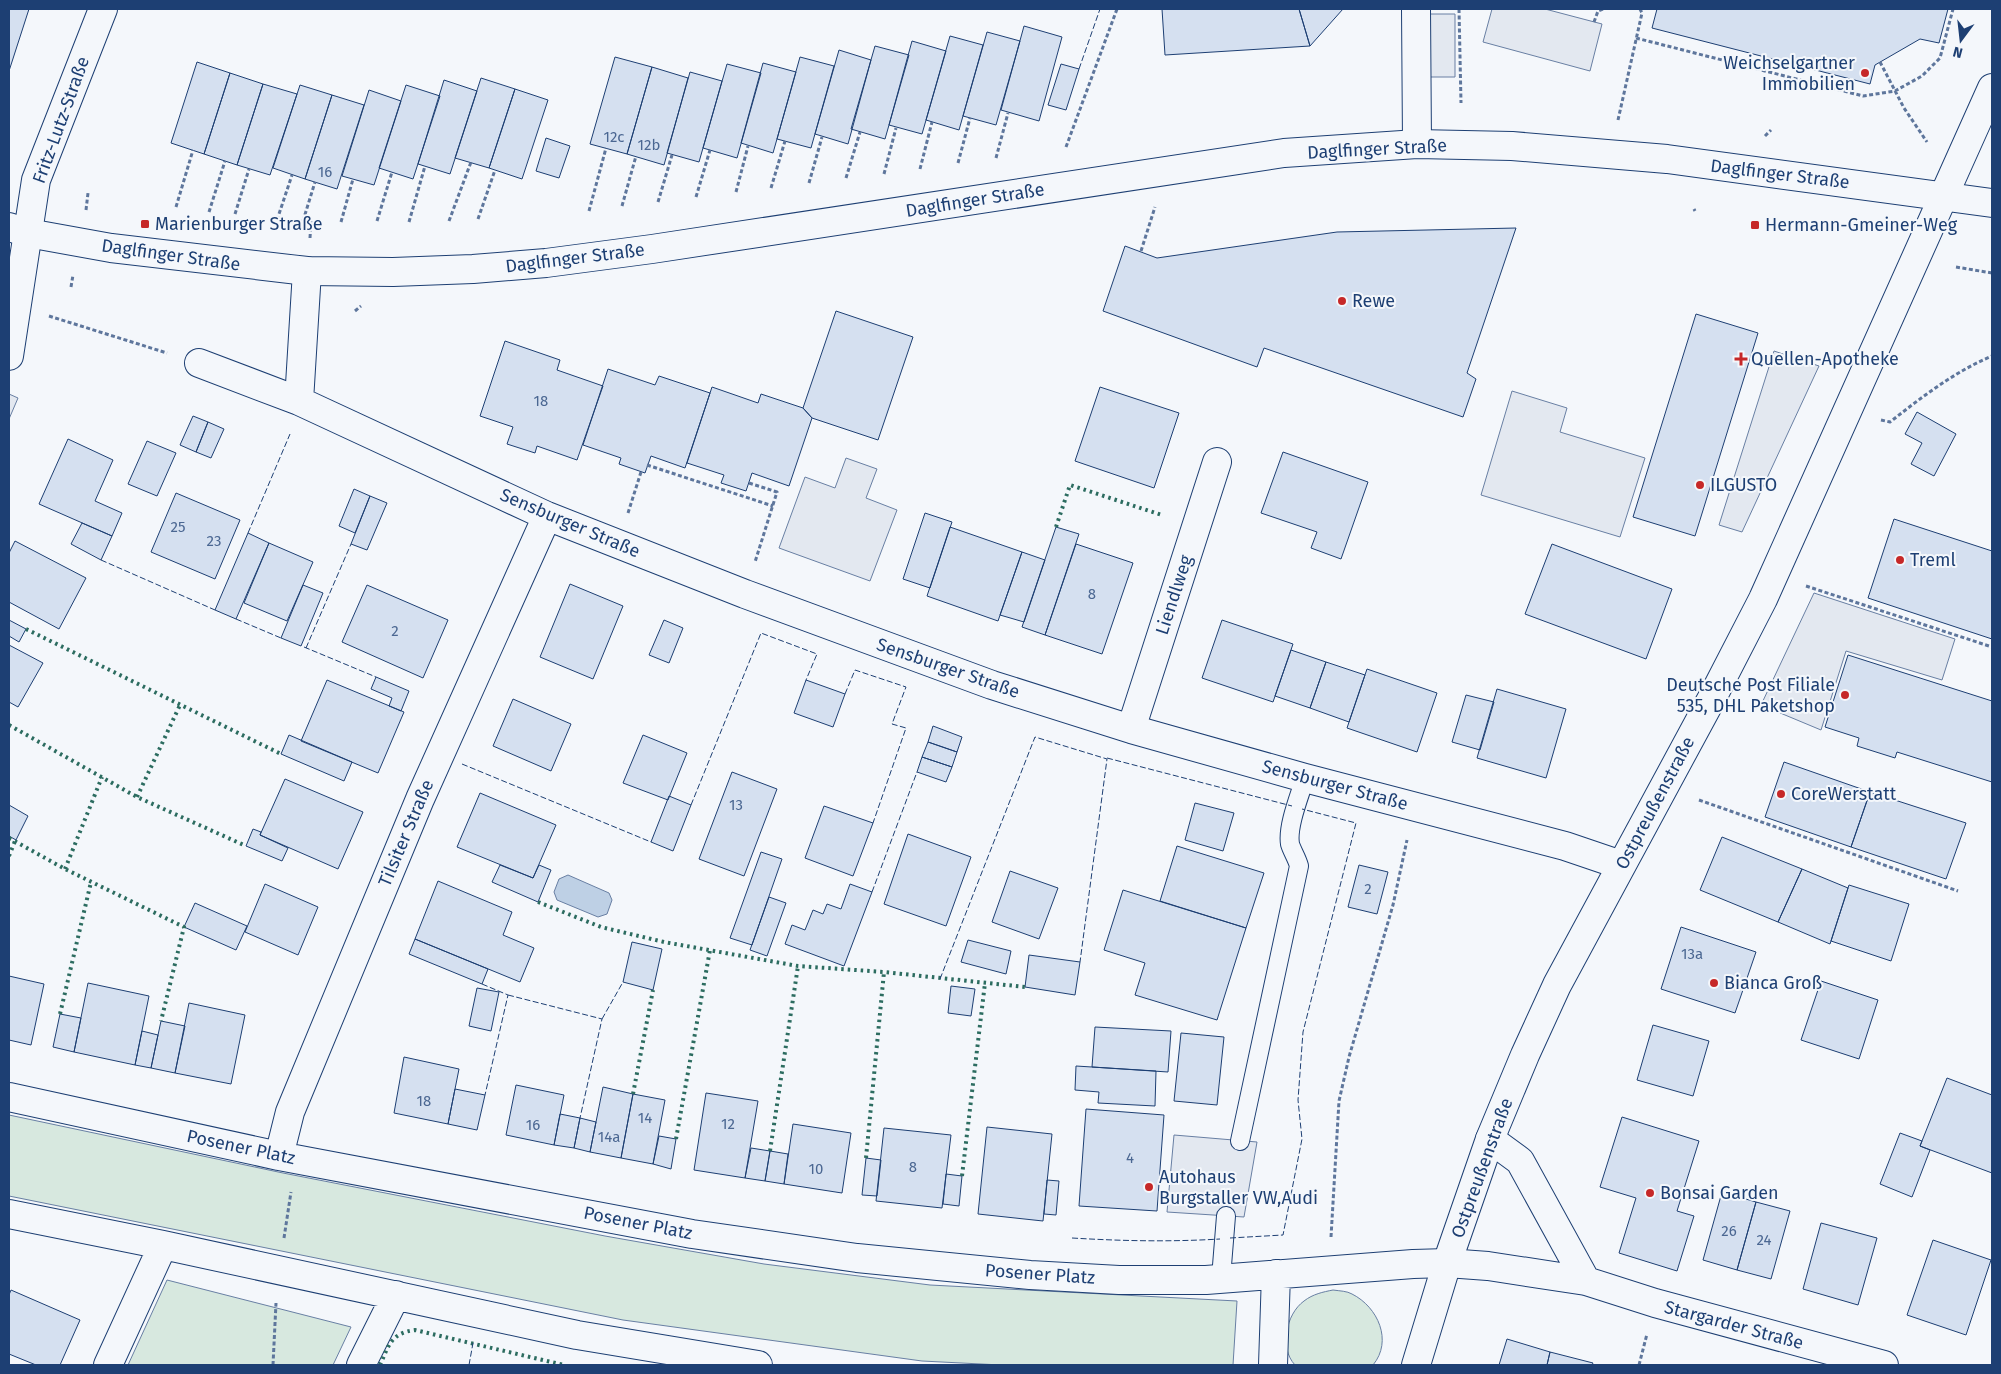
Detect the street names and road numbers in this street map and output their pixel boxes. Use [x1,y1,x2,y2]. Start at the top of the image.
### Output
street label: Fritz-Lutz-Straße [28,53,94,187]
street label: Daglfinger Straße [1306,134,1448,164]
street label: Daglfinger Straße [1709,155,1851,193]
street label: Daglfinger Straße [904,178,1046,222]
street label: Daglfinger Straße [100,234,242,276]
street label: Daglfinger Straße [504,239,646,277]
street label: Sensburger Straße [497,484,643,562]
street label: Liendlweg [1151,552,1197,638]
street label: Sensburger Straße [874,633,1022,703]
street label: Ostpreußenstraße [1611,733,1699,873]
street label: Sensburger Straße [1260,755,1410,815]
street label: Tilsiter Straße [374,776,438,890]
street label: Ostpreußenstraße [1446,1095,1518,1241]
street label: Posener Platz [185,1125,297,1169]
street label: Posener Platz [582,1202,694,1244]
street label: Posener Platz [984,1259,1096,1289]
street label: Stargarder Straße [1662,1296,1806,1354]

